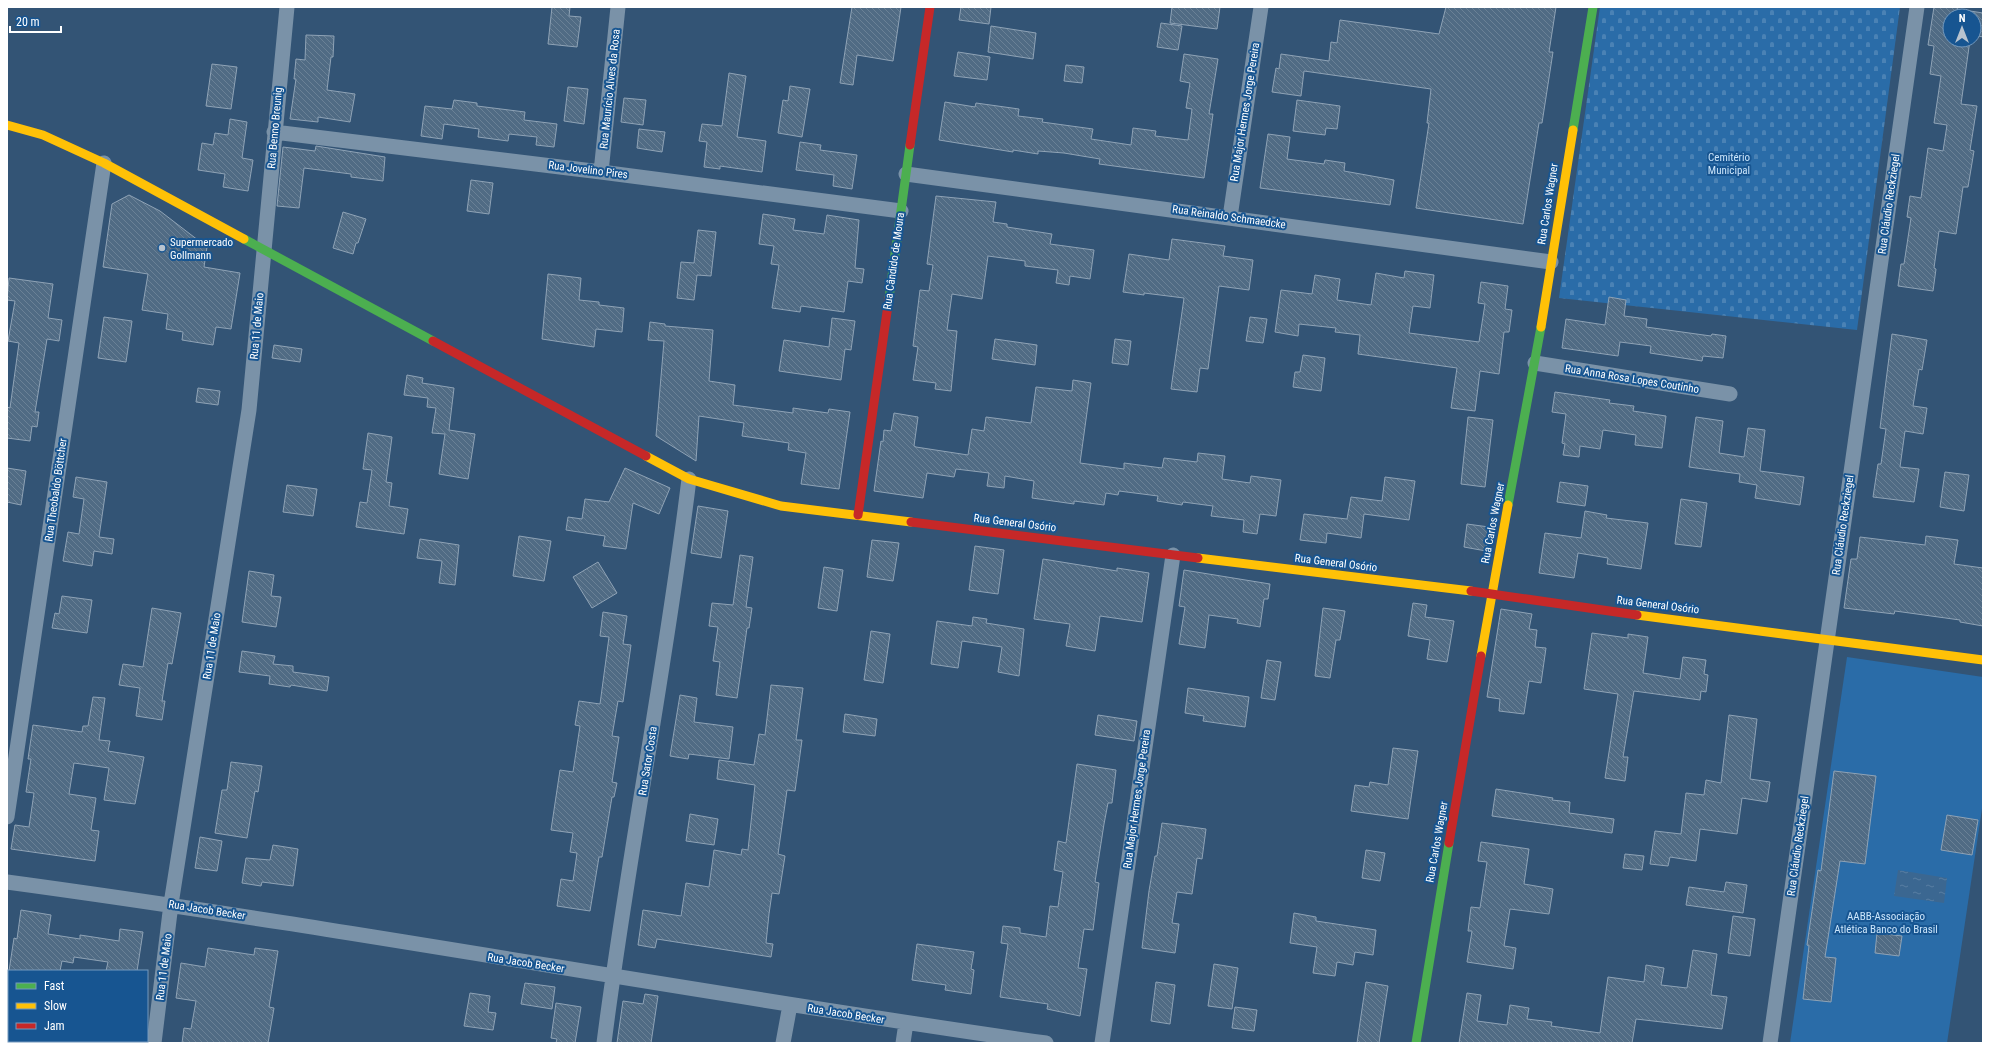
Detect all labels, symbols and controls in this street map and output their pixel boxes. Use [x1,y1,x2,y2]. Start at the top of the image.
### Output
scale bar [10,8,61,34]
north arrow [1942,8,1982,48]
text: N [1959,12,1966,25]
text: 20 m [16,15,40,29]
street label: Rua Maurício Alves da Rosa [597,28,623,150]
street label: Rua Major Hermes Jorge Pereira [1228,42,1262,182]
street label: Rua Benno Breunig [265,87,285,169]
park label: Cemitério Municipal [1708,151,1750,177]
street label: Rua Cláudio Reckziegel [1876,153,1902,255]
street label: Rua Jovelino Pires [548,159,628,181]
street label: Rua Carlos Wagner [1535,162,1561,246]
street label: Rua Reinaldo Schmaedcke [1171,203,1287,231]
street label: Rua Cândido de Moura [881,212,907,310]
place label: Supermercado Gollmann [170,236,233,262]
marker: Supermercado Gollmann [157,243,167,253]
street label: Rua 11 de Maio [248,292,266,360]
street label: Rua Anna Rosa Lopes Coutinho [1564,362,1701,396]
street label: Rua Theobaldo Böttcher [42,437,70,542]
street label: Rua Cláudio Reckziegel [1830,474,1856,576]
street label: Rua Carlos Wagner [1479,481,1507,565]
street label: Rua General Osório [973,511,1058,535]
street label: Rua General Osório [1294,551,1379,575]
street label: Rua General Osório [1616,593,1701,617]
street label: Rua 11 de Maio [200,611,224,680]
street label: Rua Sator Costa [636,726,660,796]
street label: Rua Major Hermes Jorge Pereira [1121,729,1153,869]
street label: Rua Cláudio Reckziegel [1785,795,1811,897]
street label: Rua Carlos Wagner [1423,800,1451,884]
street label: Rua Jacob Becker [168,898,247,923]
park label: AABB-Associação Atlética Banco do Brasil [1834,910,1938,936]
street label: Rua 11 de Maio [153,932,175,1001]
street label: Rua Jacob Becker [487,951,566,976]
legend [8,970,148,1042]
text: Fast [44,979,65,993]
text: Slow [44,999,67,1013]
street label: Rua Jacob Becker [807,1002,886,1027]
text: Jam [44,1019,65,1033]

